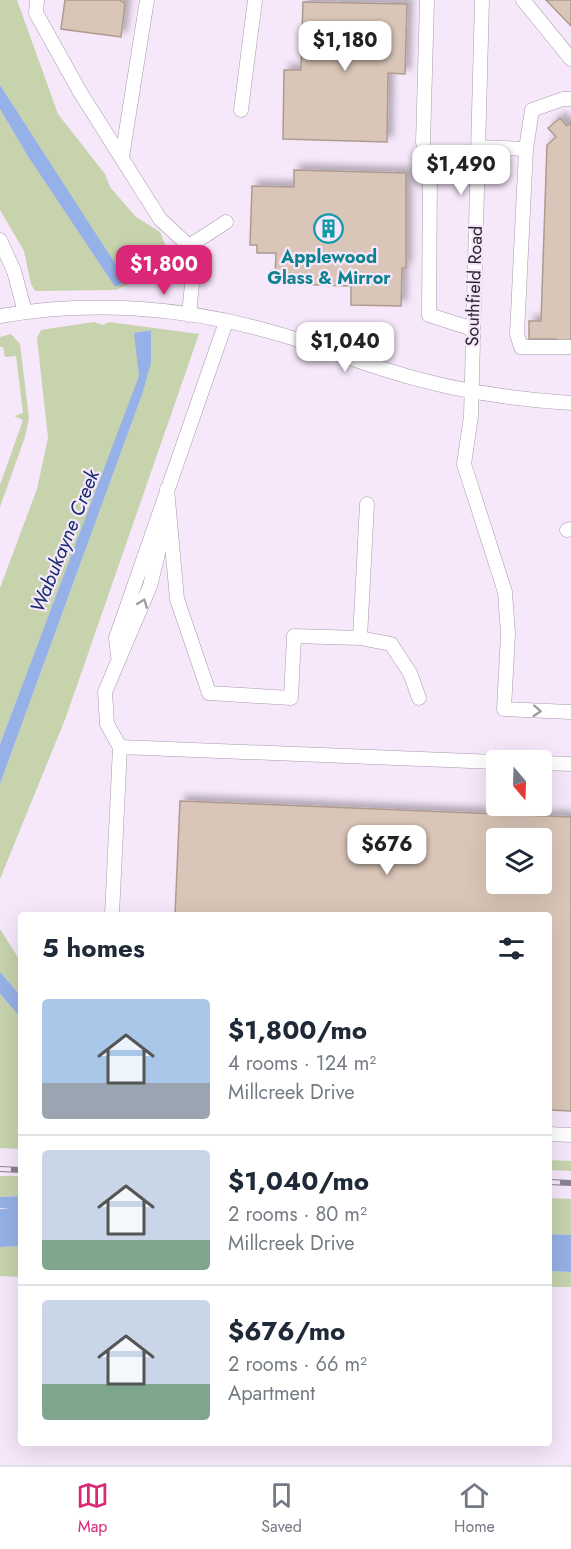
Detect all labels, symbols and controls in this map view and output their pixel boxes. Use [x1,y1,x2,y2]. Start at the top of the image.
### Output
pin: $1,180 [296,21,394,72]
text: $1,180 [312,26,378,55]
pin: $1,490 [412,145,510,196]
text: $1,490 [426,150,496,179]
building icon: Applewood Glass & Mirror [313,212,345,244]
street label: Southfield Road [459,225,489,347]
place label: Applewood Glass & Mirror [267,244,391,291]
pin: $1,800 [115,245,213,296]
text: $1,800 [130,250,198,279]
pin: $1,040 [296,322,394,373]
text: $1,040 [310,327,380,356]
water label: Wabukayne Creek [23,464,107,617]
one-way arrow [136,598,149,609]
one-way arrow [533,704,542,717]
north arrow [486,750,552,816]
map controls [486,750,552,894]
pin: $676 [351,825,423,876]
button: layers [486,828,552,894]
text: $676 [361,830,413,859]
text: 5 homes [42,929,145,967]
icon: filters [495,932,528,965]
text: $1,800/mo [228,1011,367,1049]
icon: home [90,1023,162,1095]
text: 4 rooms · 124 m² [228,1049,376,1078]
text: Millcreek Drive [228,1078,355,1107]
text: $1,040/mo [228,1162,369,1200]
icon: home [90,1174,162,1246]
text: 2 rooms · 80 m² [228,1200,367,1229]
text: Millcreek Drive [228,1229,355,1258]
text: $676/mo [228,1312,345,1350]
icon: home [90,1324,162,1396]
text: 2 rooms · 66 m² [228,1350,367,1379]
text: Apartment [228,1379,315,1408]
tab: Map [76,1479,109,1538]
tab: Saved [261,1479,302,1538]
tab: Home [454,1479,495,1538]

